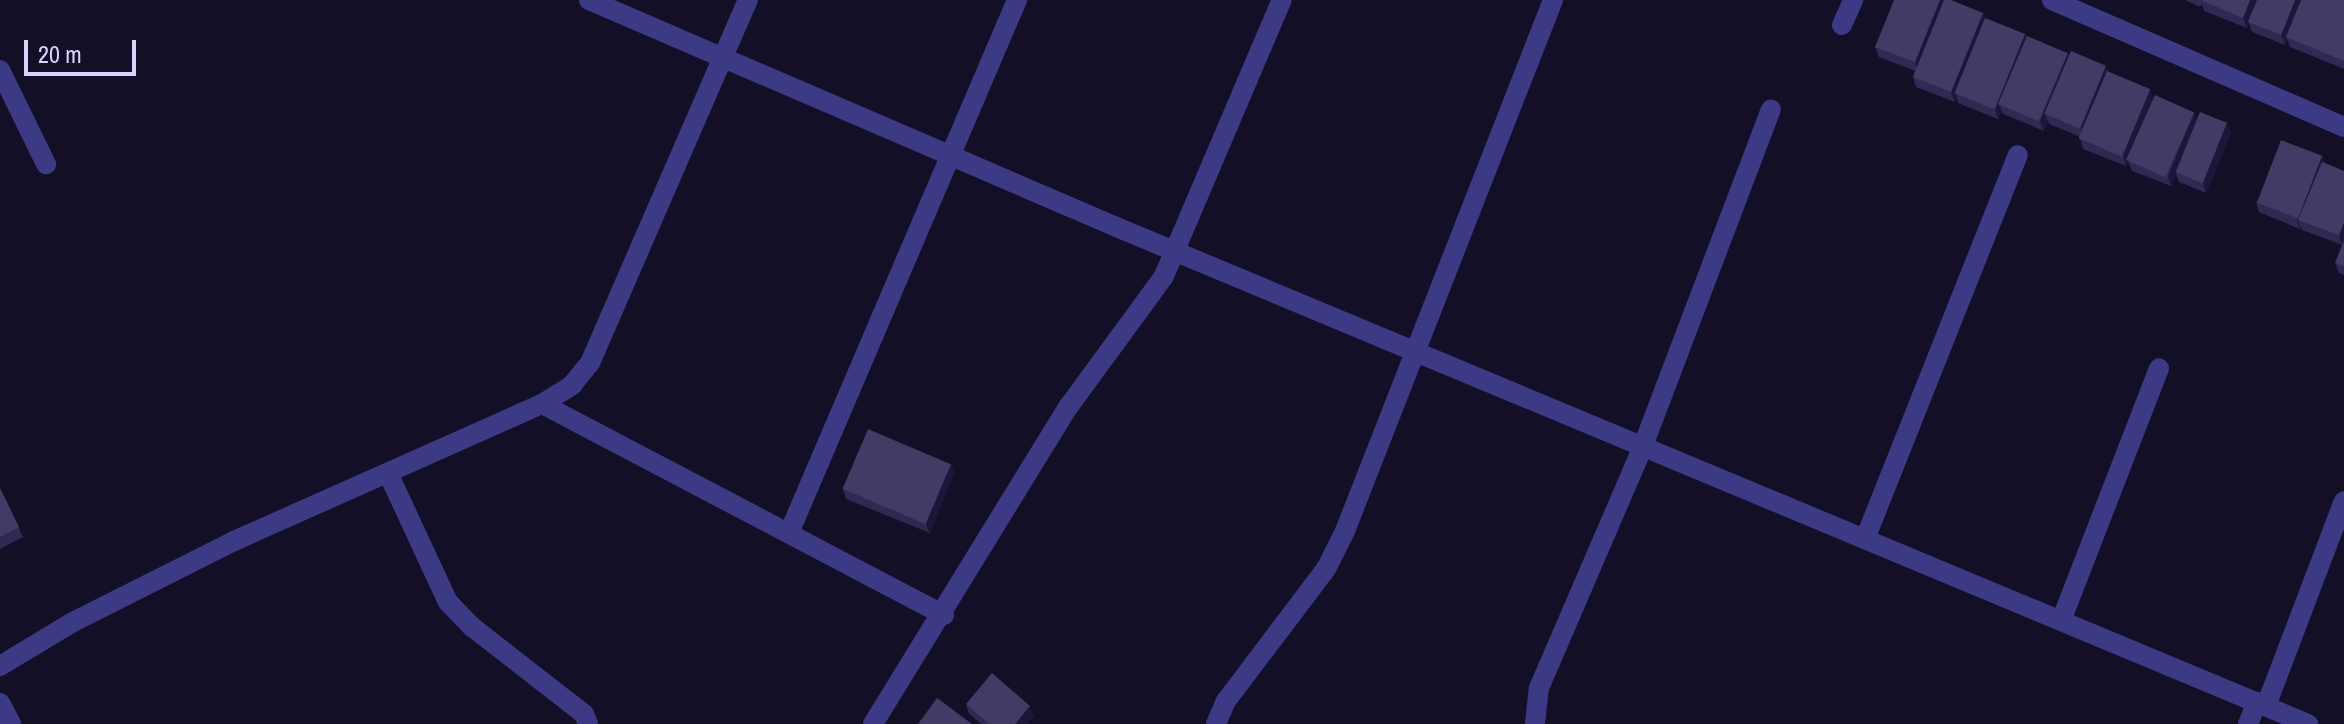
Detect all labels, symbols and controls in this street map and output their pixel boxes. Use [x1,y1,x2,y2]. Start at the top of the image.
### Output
scale bar [28,24,140,74]
text: 20 m [38,38,82,70]

